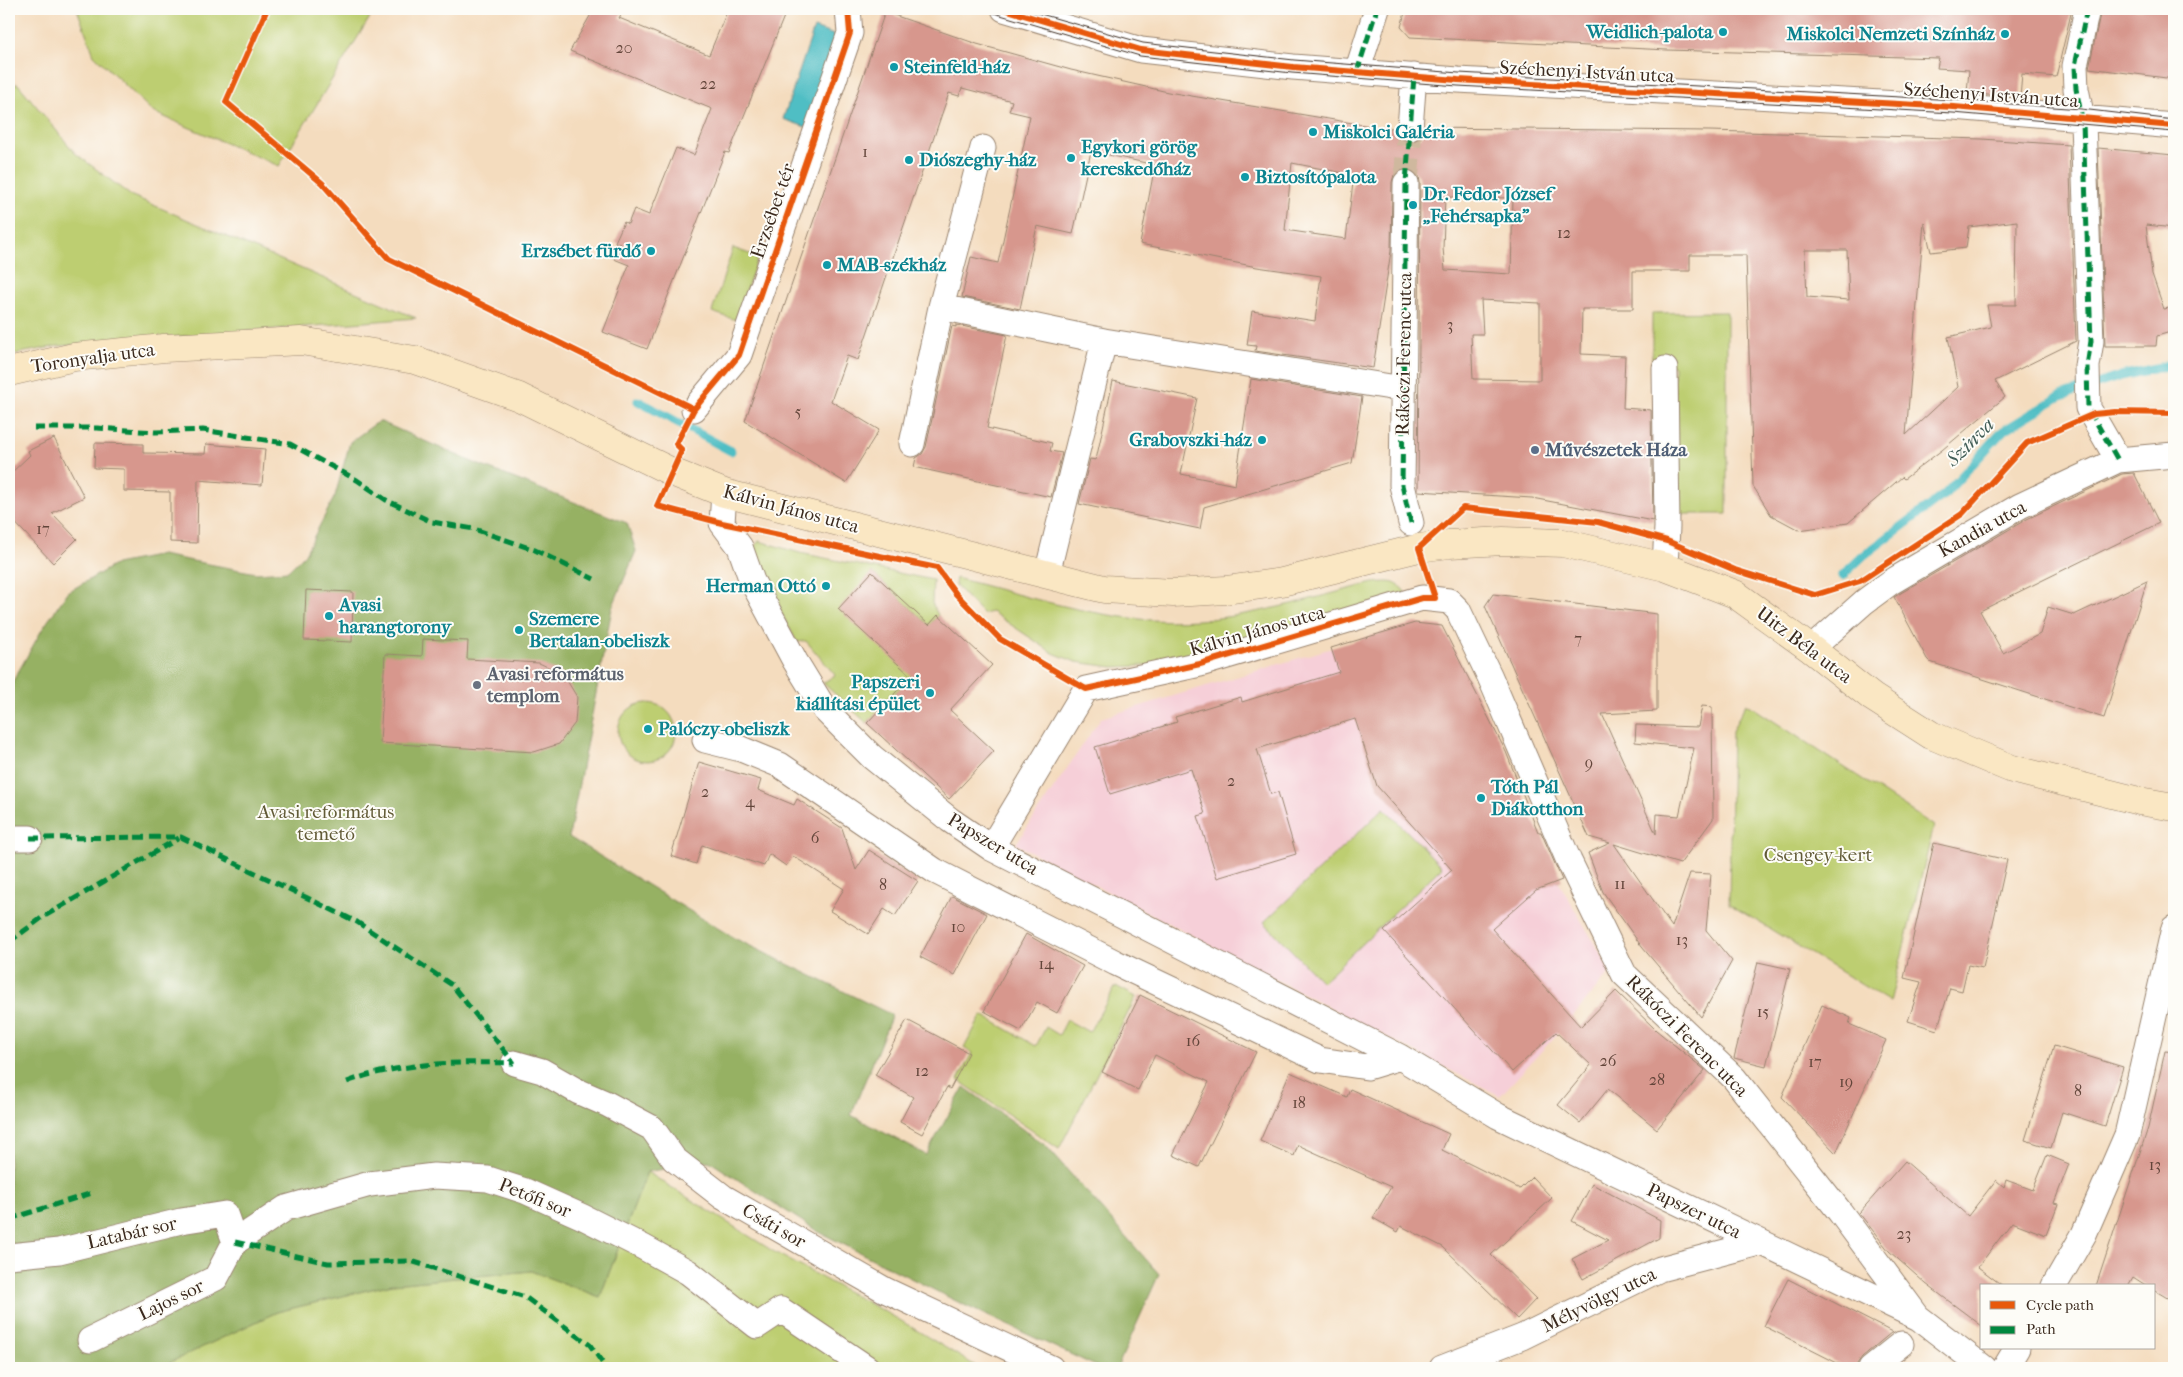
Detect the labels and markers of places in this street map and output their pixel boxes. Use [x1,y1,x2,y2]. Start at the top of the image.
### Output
place label: Weidlich-palota [1585,21,1714,43]
place label: Miskolci Nemzeti Színház [1786,23,1996,45]
marker: Weidlich-palota [1717,26,1729,38]
marker: Miskolci Nemzeti Színház [1999,28,2011,40]
place label: Steinfeld-ház [904,56,1011,78]
marker: Steinfeld-ház [888,61,900,73]
place label: Miskolci Galéria [1322,121,1456,143]
marker: Miskolci Galéria [1307,126,1319,138]
place label: Egykori görög kereskedőház [1080,136,1198,180]
place label: Diószeghy-ház [919,149,1037,171]
marker: Egykori görög kereskedőház [1065,152,1077,164]
marker: Diószeghy-ház [903,154,915,166]
place label: Biztosítópalota [1255,166,1377,188]
marker: Biztosítópalota [1239,171,1251,183]
place label: Dr. Fedor József „Fehérsapka” [1422,183,1556,227]
marker: Dr. Fedor József „Fehérsapka” [1407,199,1419,211]
place label: Erzsébet fürdő [521,240,641,262]
marker: Erzsébet fürdő [645,245,657,257]
place label: MAB-székház [836,254,947,276]
marker: MAB-székház [821,259,833,271]
place label: Grabovszki-ház [1129,429,1253,451]
marker: Grabovszki-ház [1256,434,1268,446]
place label: Művészetek Háza [1544,439,1688,461]
marker: Művészetek Háza [1529,444,1541,456]
place label: Herman Ottó [706,575,816,597]
marker: Herman Ottó [820,580,832,592]
place label: Avasi harangtorony [338,594,452,638]
place label: Szemere Bertalan-obeliszk [529,608,671,652]
marker: Avasi harangtorony [323,610,335,622]
marker: Szemere Bertalan-obeliszk [513,624,525,636]
place label: Avasi református templom [486,663,624,707]
place label: Papszeri kiállítási épület [795,671,920,715]
marker: Avasi református templom [471,679,483,691]
marker: Papszeri kiállítási épület [924,687,936,699]
place label: Palóczy-obeliszk [658,718,791,740]
marker: Palóczy-obeliszk [642,723,654,735]
place label: Tóth Pál Diákotthon [1490,776,1585,820]
marker: Tóth Pál Diákotthon [1475,792,1487,804]

